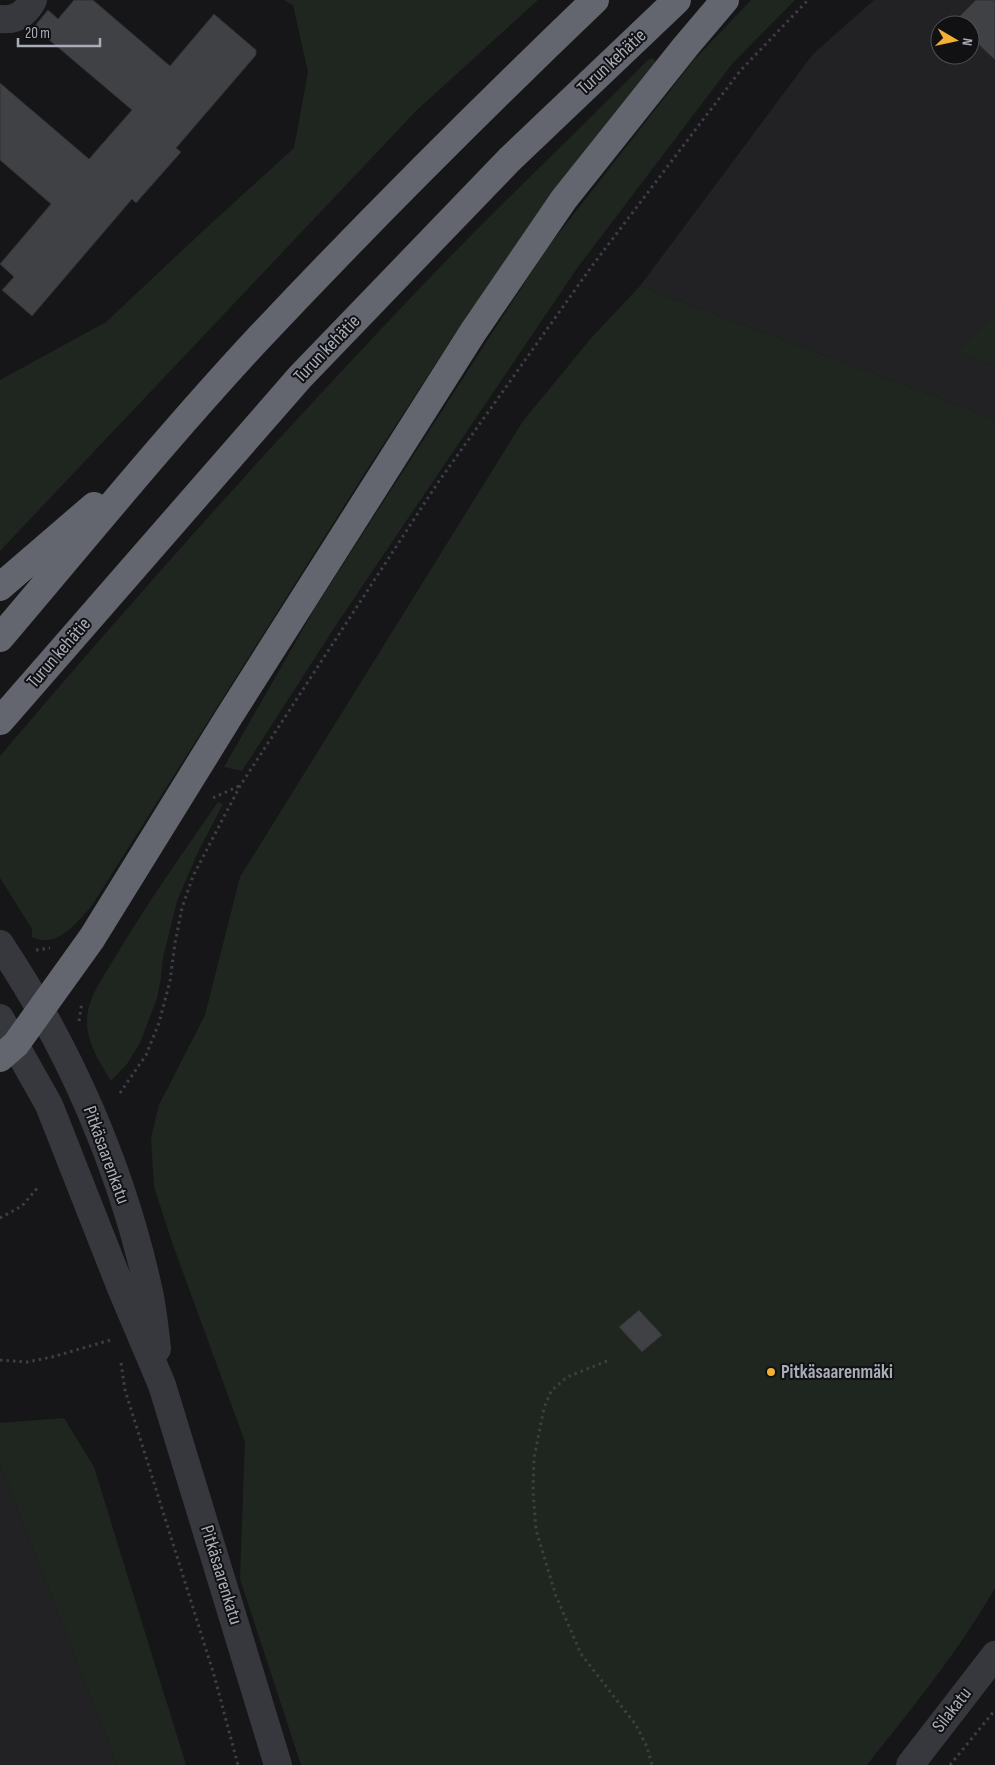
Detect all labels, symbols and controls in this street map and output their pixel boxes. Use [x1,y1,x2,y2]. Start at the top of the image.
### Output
scale bar [18,15,100,47]
north arrow [930,15,980,65]
text: 20 m [25,24,50,43]
street label: Turun kehätie [573,24,651,100]
text: N [958,37,976,47]
street label: Turun kehätie [289,310,365,388]
street label: Turun kehätie [22,613,96,693]
street label: Pitkäsaarenkatu [78,1103,134,1207]
place label: Pitkäsaarenmäki [781,1361,893,1384]
marker: Pitkäsaarenmäki [765,1366,777,1378]
street label: Pitkäsaarenkatu [195,1523,247,1627]
street label: Silakatu [927,1683,977,1737]

